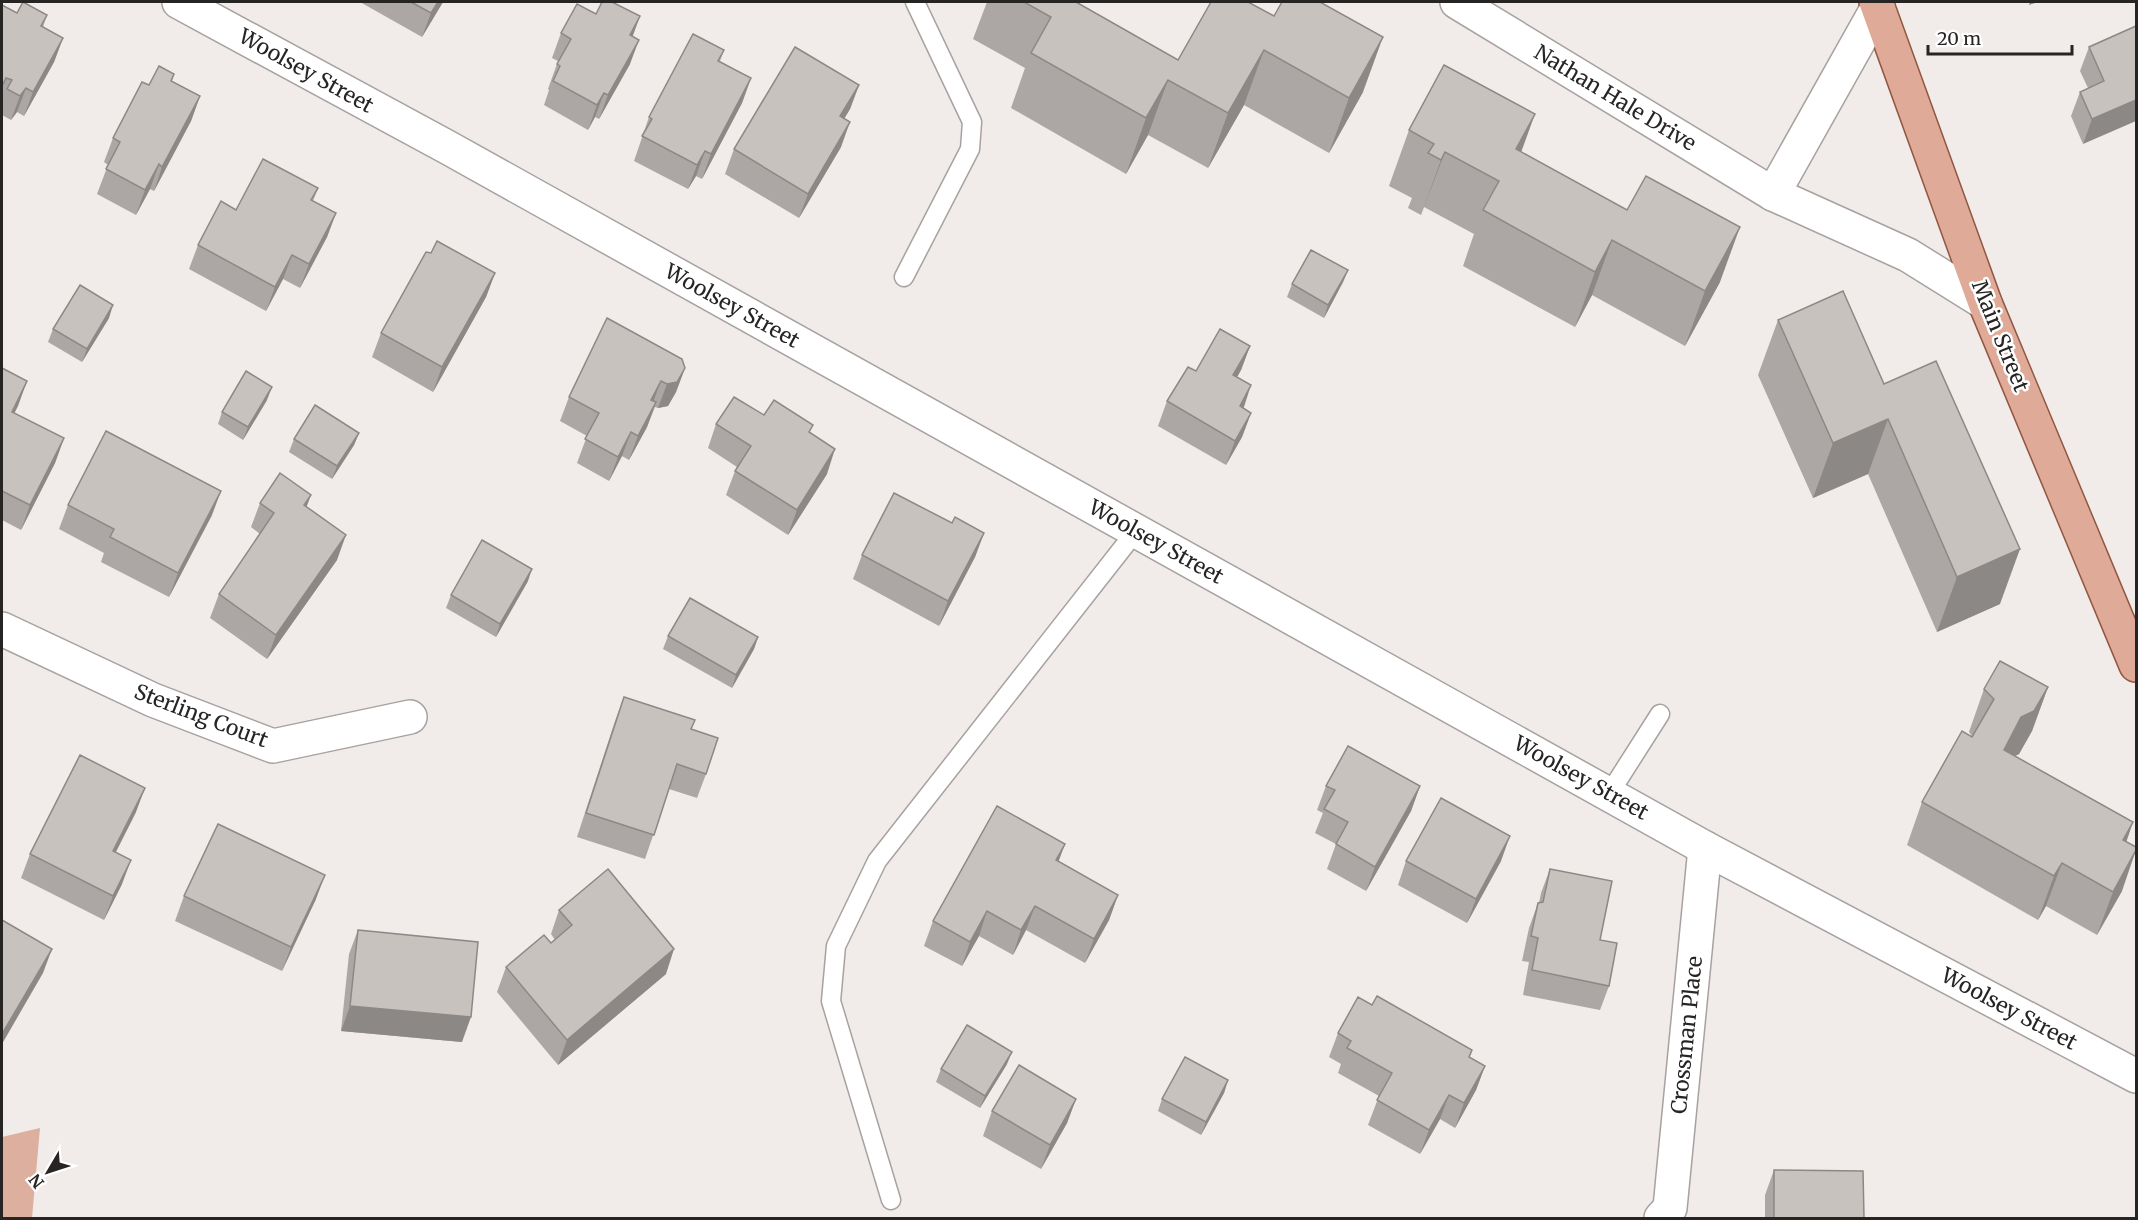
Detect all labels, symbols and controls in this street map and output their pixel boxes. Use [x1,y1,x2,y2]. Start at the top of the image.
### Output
scale bar [1928,18,2072,56]
street label: Woolsey Street [233,22,378,119]
text: 20 m [1937,27,1981,50]
street label: Nathan Hale Drive [1529,39,1701,157]
street label: Woolsey Street [659,257,804,354]
street label: Main Street [1966,276,2035,396]
street label: Woolsey Street [1083,493,1228,590]
street label: Sterling Court [131,678,272,753]
street label: Woolsey Street [1508,729,1653,826]
street label: Crossman Place [1665,955,1708,1115]
street label: Woolsey Street [1936,961,2082,1056]
north arrow [18,1142,78,1202]
text: N [24,1170,48,1193]

